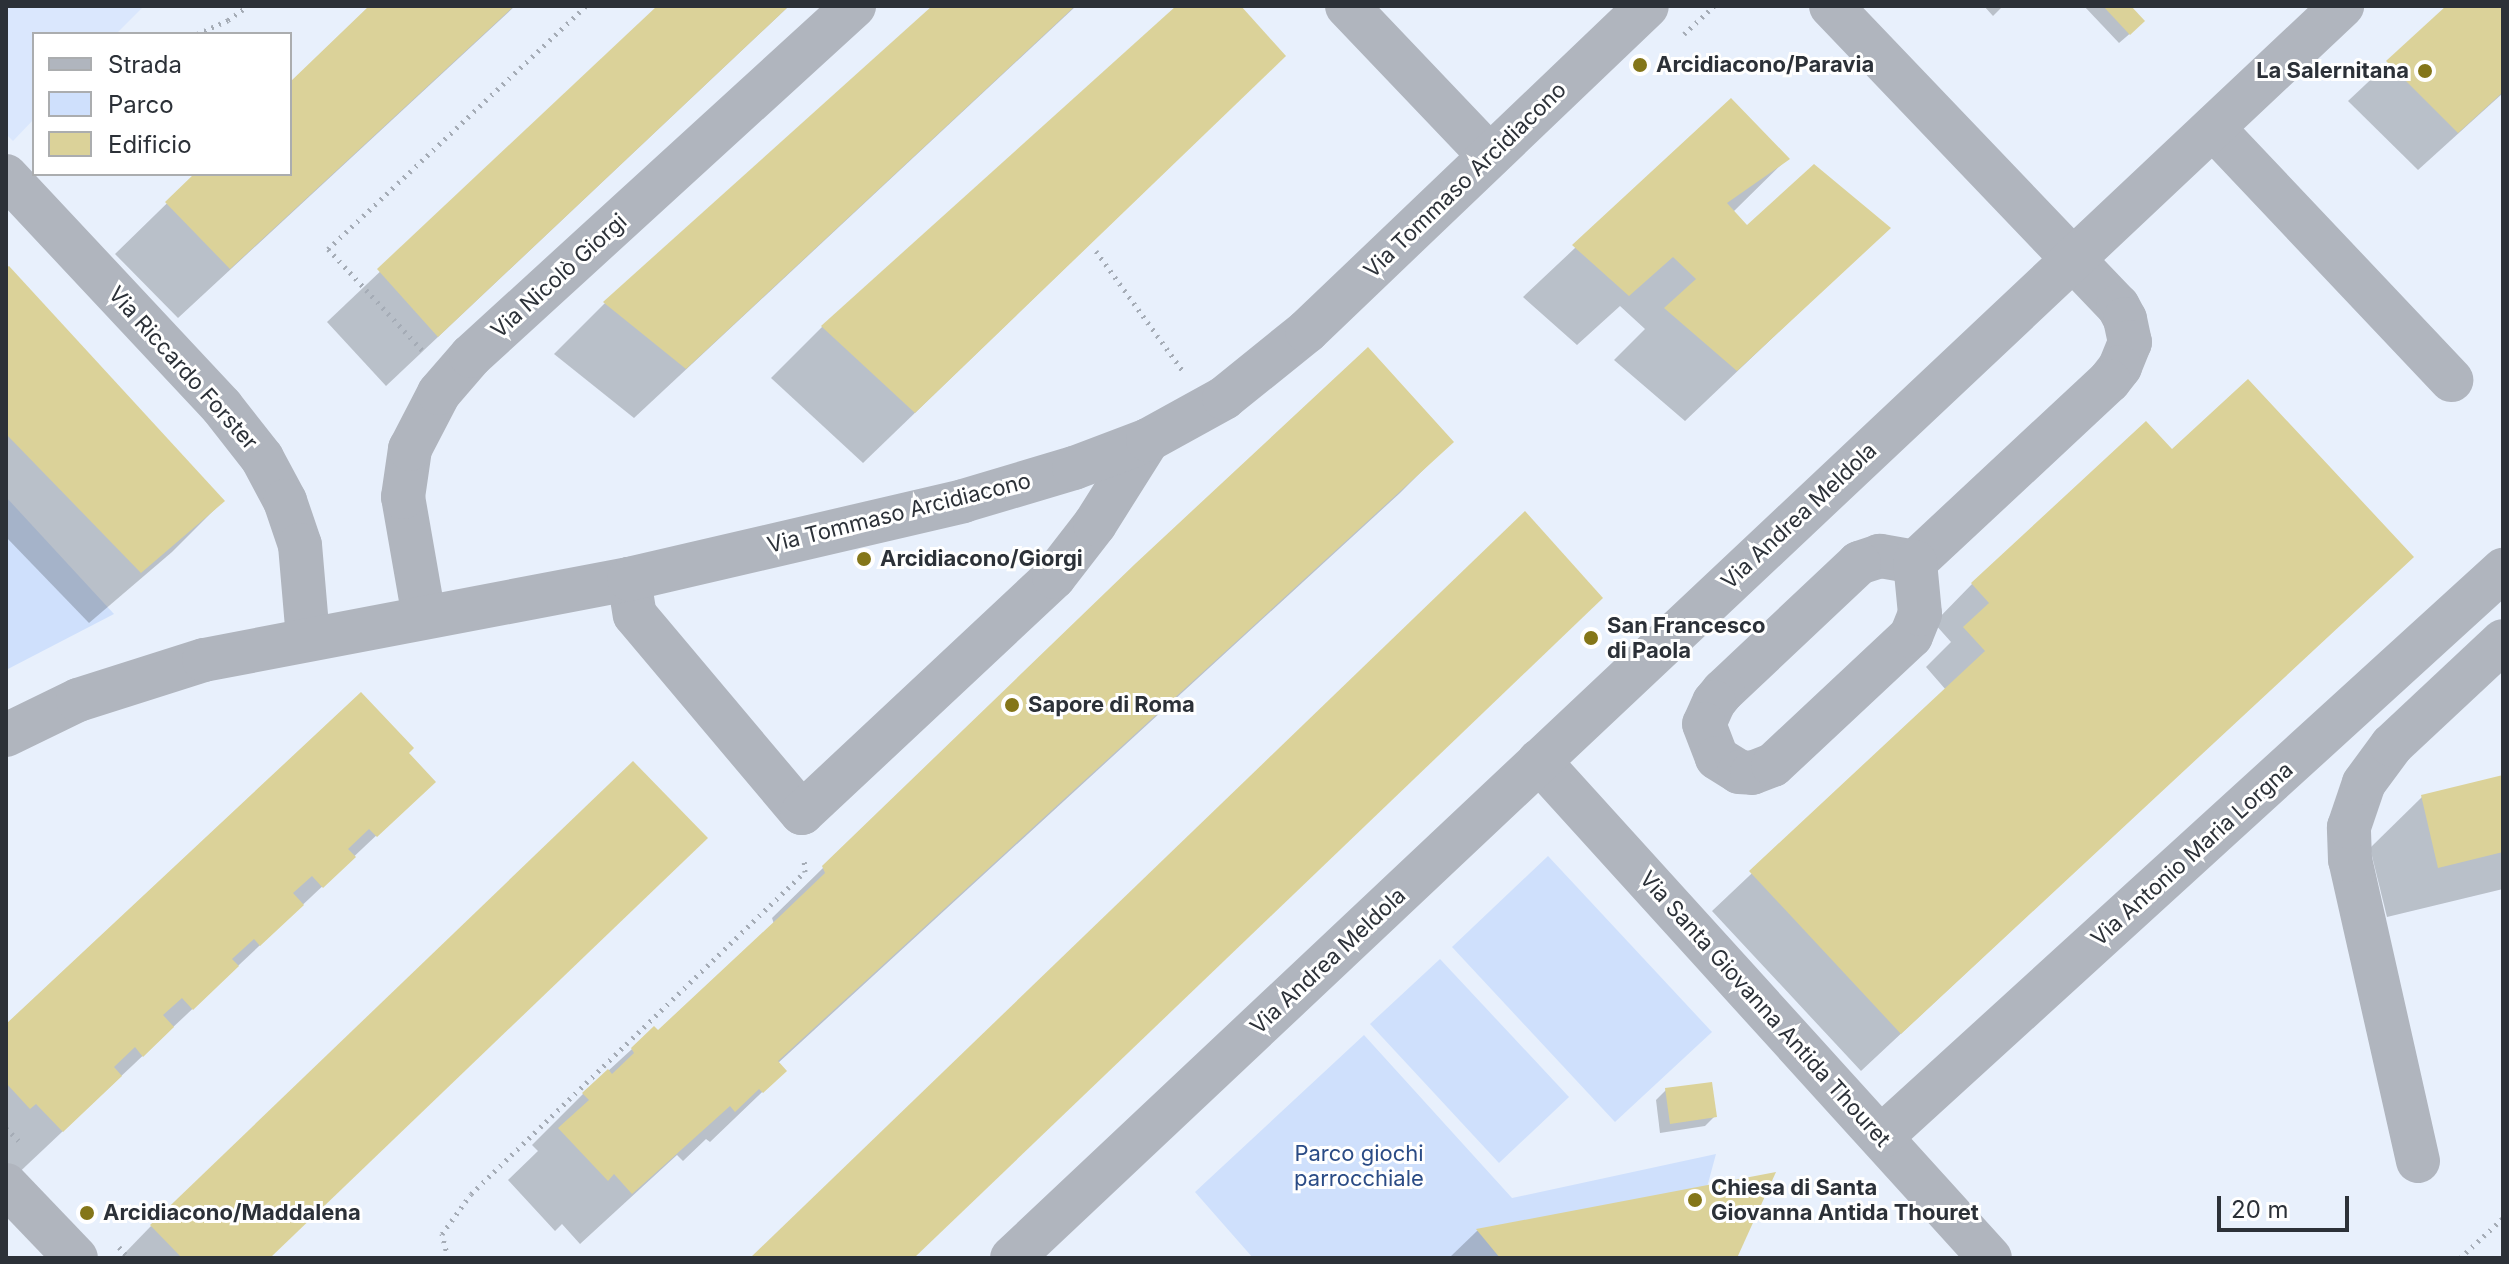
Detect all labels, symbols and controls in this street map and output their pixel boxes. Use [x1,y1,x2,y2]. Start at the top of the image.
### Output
legend [32,32,292,176]
text: Strada [108,50,182,79]
place label: Arcidiacono/Paravia [1656,52,1874,78]
marker: Arcidiacono/Paravia [1631,56,1649,74]
place label: La Salernitana [2256,58,2409,84]
marker: La Salernitana [2416,62,2434,80]
street label: Via Tommaso Arcidiacono [1358,76,1572,284]
text: Parco [108,90,174,119]
text: Edificio [108,130,192,159]
street label: Via Nicolò Giorgi [486,208,632,344]
street label: Via Riccardo Forster [103,281,263,455]
street label: Via Andrea Meldola [1716,437,1882,595]
street label: Via Tommaso Arcidiacono [764,467,1034,559]
place label: Arcidiacono/Giorgi [880,546,1083,572]
marker: Arcidiacono/Giorgi [855,550,873,568]
place label: San Francesco di Paola [1607,612,1766,664]
marker: San Francesco di Paola [1582,629,1600,647]
place label: Sapore di Roma [1028,692,1195,718]
marker: Sapore di Roma [1003,696,1021,714]
street label: Via Antonio Maria Lorgna [2086,756,2298,952]
street label: Via Santa Giovanna Antida Thouret [1634,866,1896,1152]
street label: Via Andrea Meldola [1245,882,1411,1040]
park label: Parco giochi parrocchiale [1294,1140,1424,1192]
place label: Chiesa di Santa Giovanna Antida Thouret [1711,1174,1979,1226]
scale bar [2221,1180,2353,1230]
marker: Chiesa di Santa Giovanna Antida Thouret [1686,1191,1704,1209]
text: 20 m [2231,1195,2289,1224]
place label: Arcidiacono/Maddalena [103,1200,361,1226]
marker: Arcidiacono/Maddalena [78,1204,96,1222]

